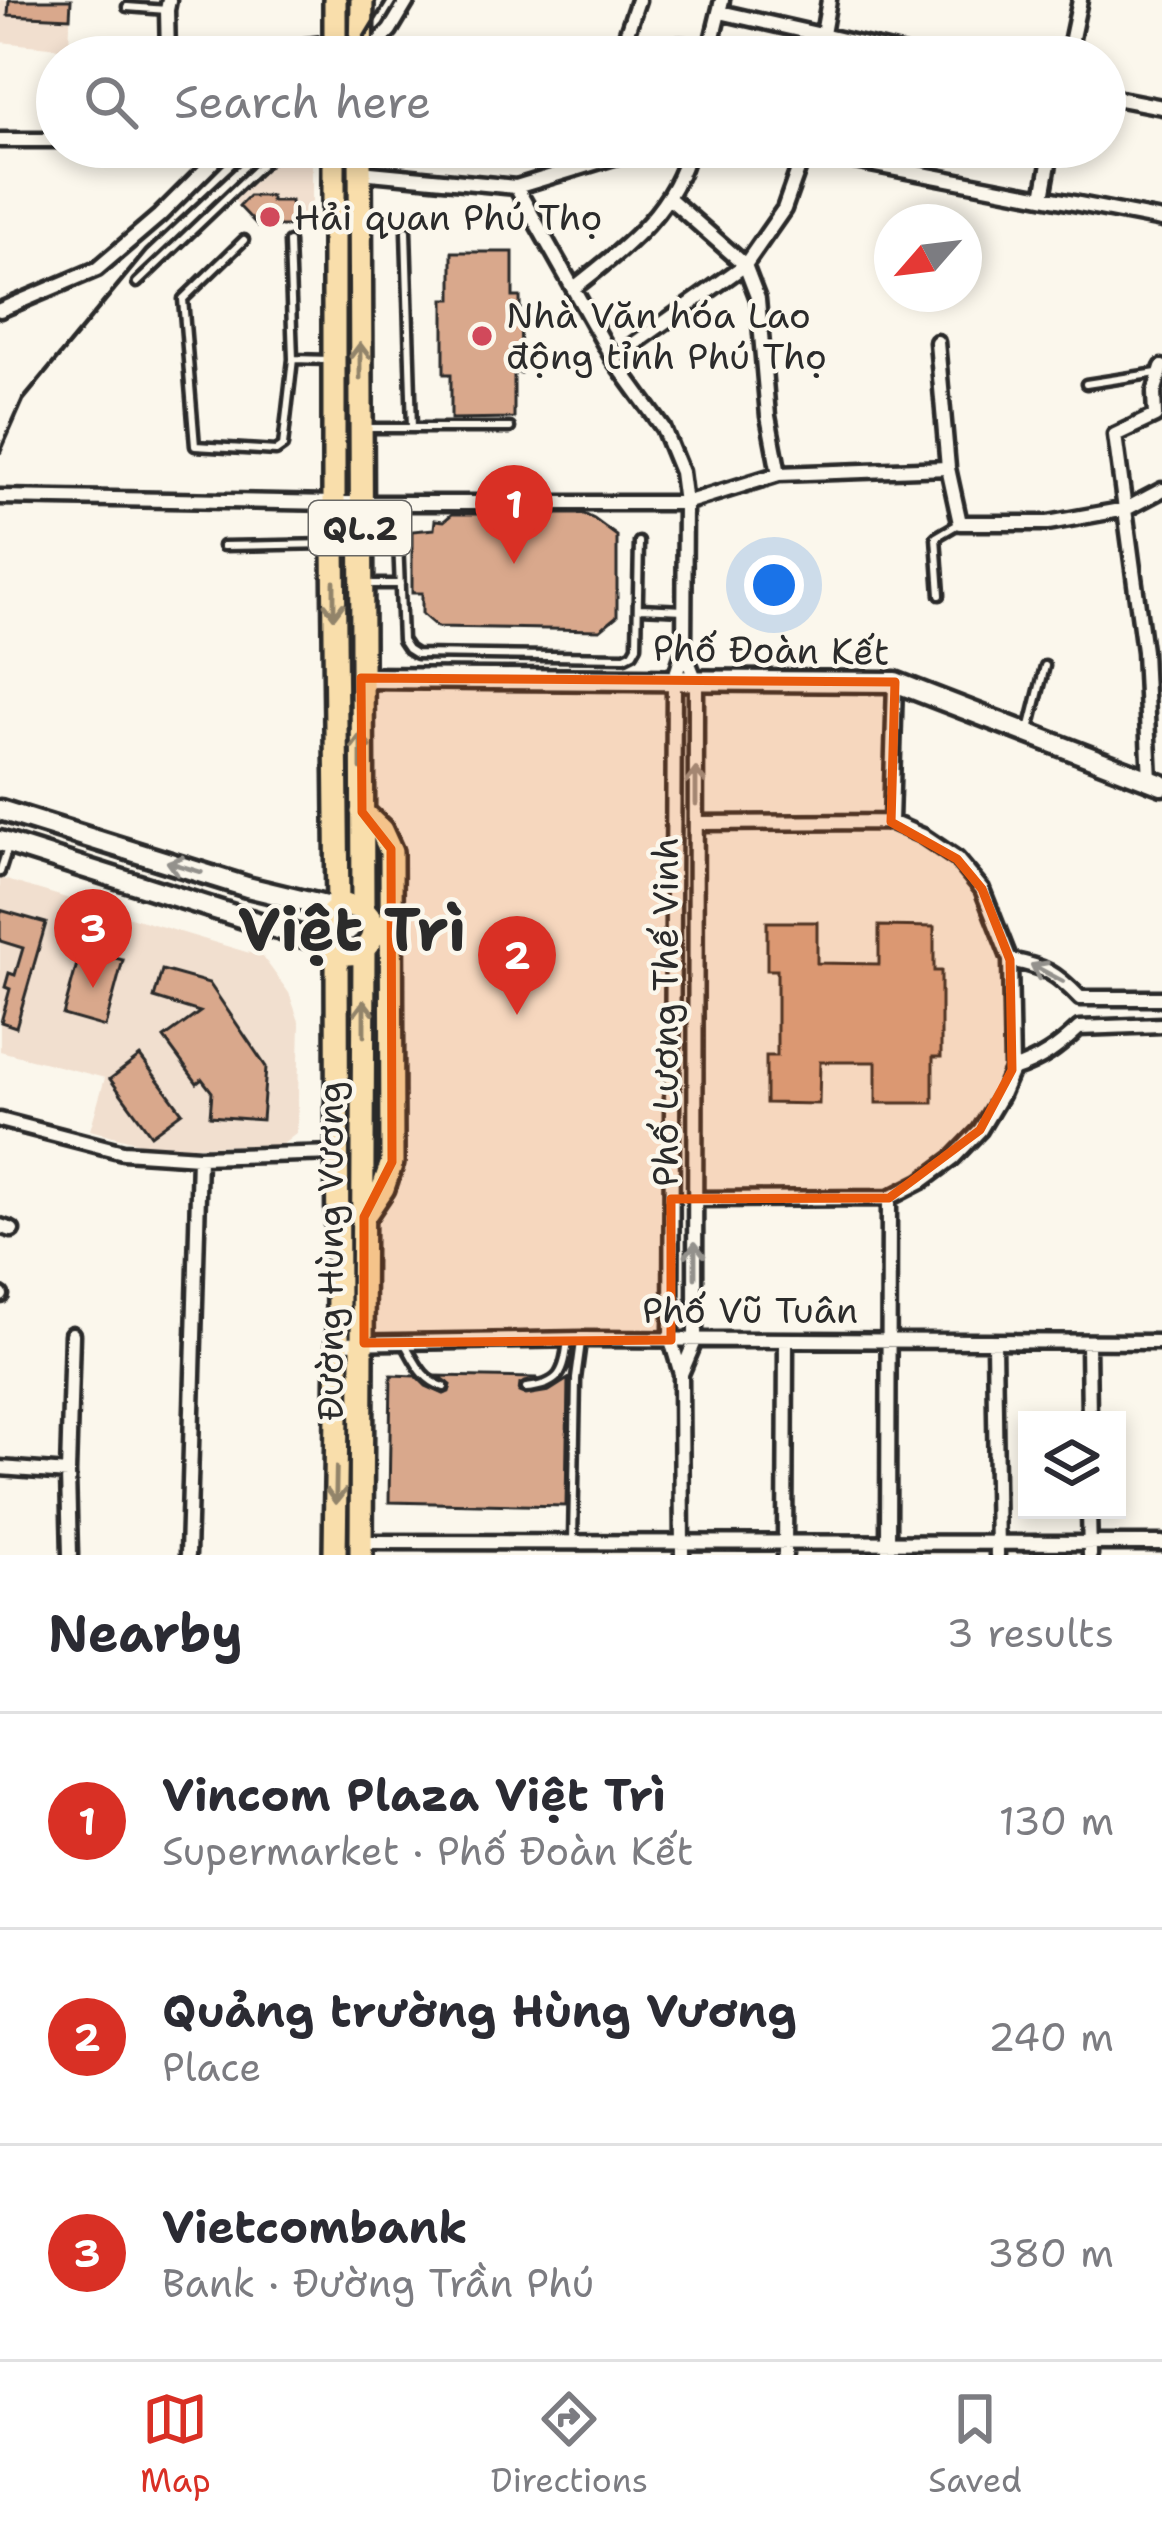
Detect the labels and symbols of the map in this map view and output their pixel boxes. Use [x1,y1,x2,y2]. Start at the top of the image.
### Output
place label: Hải quan Phú Thọ [294,193,602,242]
marker: Hải quan Phú Thọ [257,204,283,230]
north arrow [874,204,982,312]
place label: Nhà Văn hóa Lao động tỉnh Phú Thọ [506,291,827,381]
marker: Nhà Văn hóa Lao động tỉnh Phú Thọ [469,323,495,349]
one-way arrow [349,342,371,381]
pin: 1 [475,465,553,564]
road number: QL.2 [309,501,411,555]
your location [744,555,804,615]
one-way arrow [323,580,345,619]
street label: Phố Đoàn Kết [652,623,890,677]
one-way arrow [350,732,373,771]
one-way arrow [685,767,707,806]
street label: Phố Lương Thế Vinh [641,837,690,1187]
one-way arrow [166,855,204,877]
pin: 3 [54,889,132,988]
district label: Việt Trì [238,889,466,969]
pin: 2 [478,916,556,1015]
one-way arrow [1030,961,1065,984]
one-way arrow [353,999,375,1038]
street label: Đường Hùng Vương [306,1081,355,1421]
one-way arrow [684,1241,706,1280]
street label: Phố Vũ Tuân [642,1286,858,1335]
one-way arrow [325,1466,347,1505]

